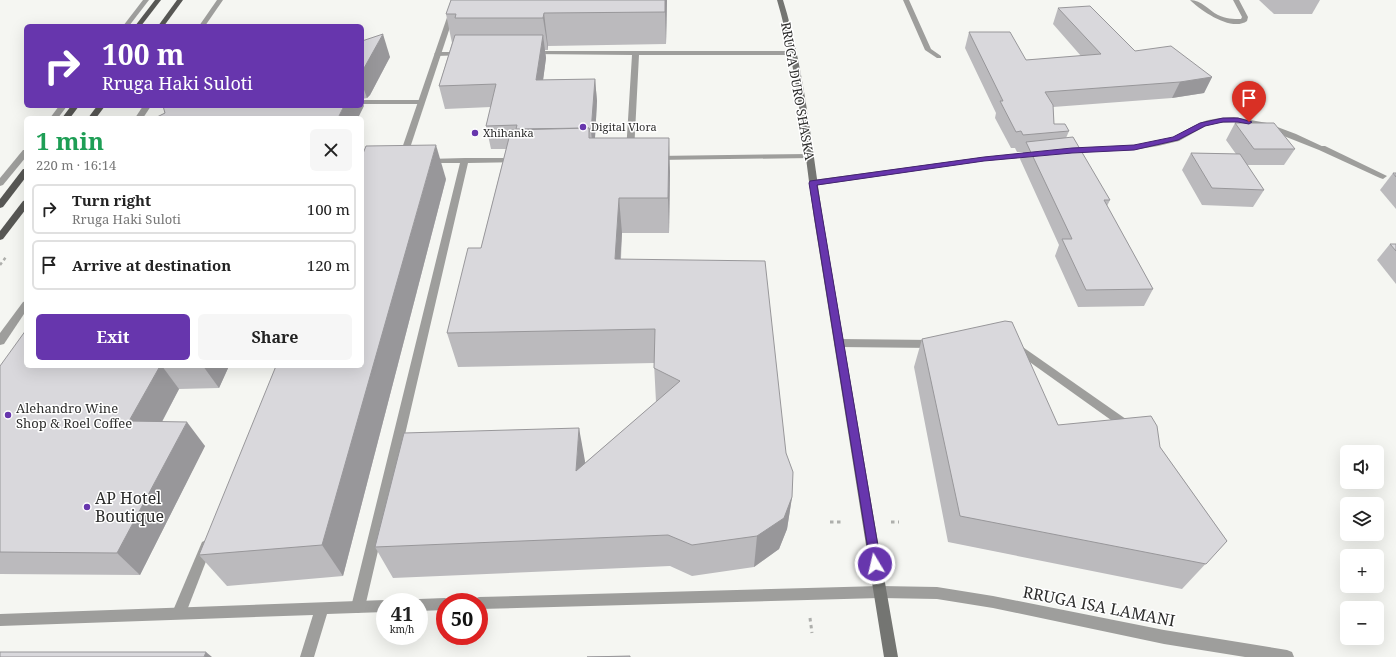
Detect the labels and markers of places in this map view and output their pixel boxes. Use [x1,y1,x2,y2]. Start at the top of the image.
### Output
pin [1232,81,1266,122]
place label: Digital Vlora [591,119,657,134]
marker: Digital Vlora [578,122,588,132]
place label: Xhihanka [483,125,534,140]
marker: Xhihanka [470,128,480,138]
place label: Alehandro Wine Shop & Roel Coffee [16,399,132,432]
marker: Alehandro Wine Shop & Roel Coffee [3,410,13,420]
place label: AP Hotel Boutique [95,487,164,527]
marker: AP Hotel Boutique [82,502,92,512]

